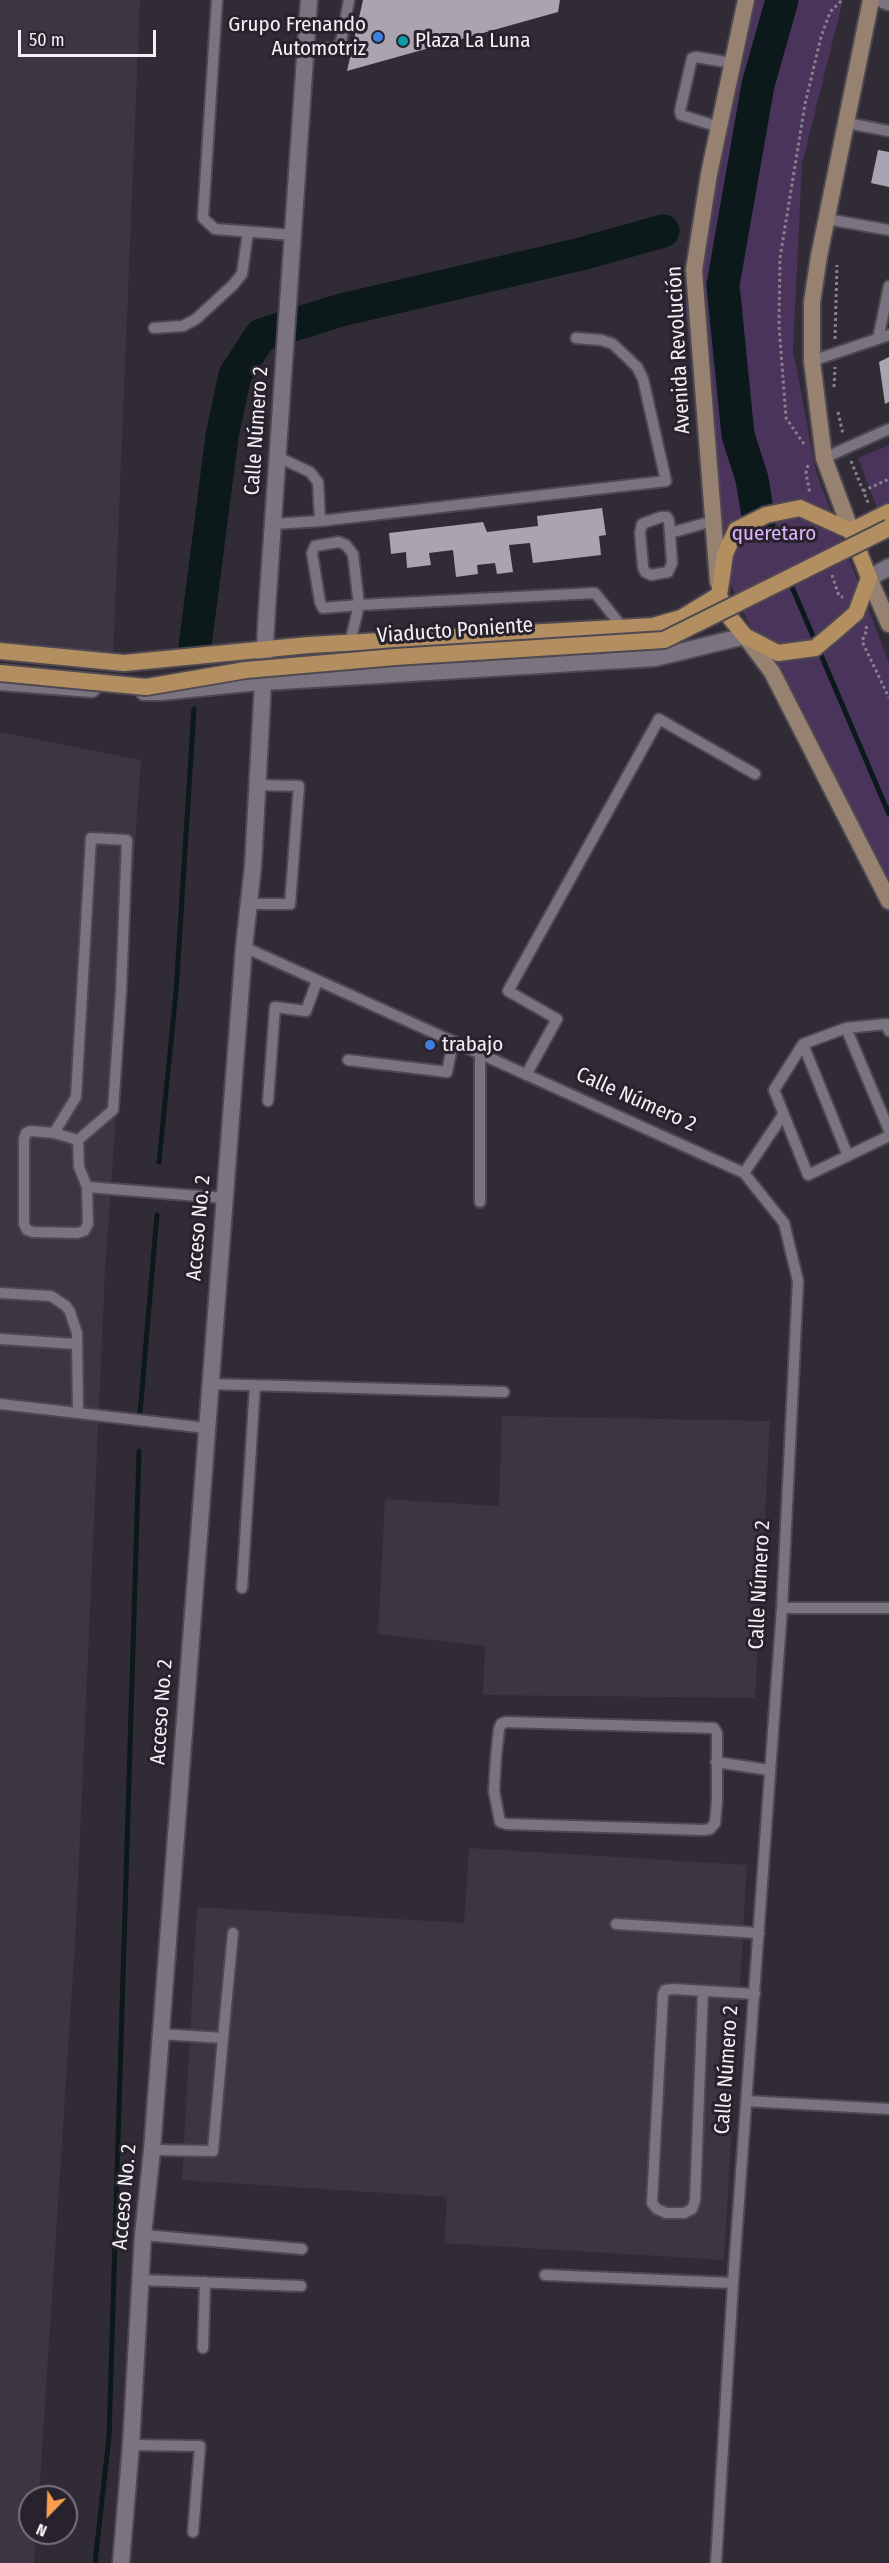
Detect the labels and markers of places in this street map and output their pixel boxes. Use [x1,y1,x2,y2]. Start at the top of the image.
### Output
place label: Grupo Frenando Automotriz [228,12,366,62]
place label: Plaza La Luna [415,28,530,54]
marker: Grupo Frenando Automotriz [371,30,385,44]
marker: Plaza La Luna [396,34,410,48]
place label: trabajo [442,1032,503,1058]
marker: trabajo [423,1038,437,1052]

